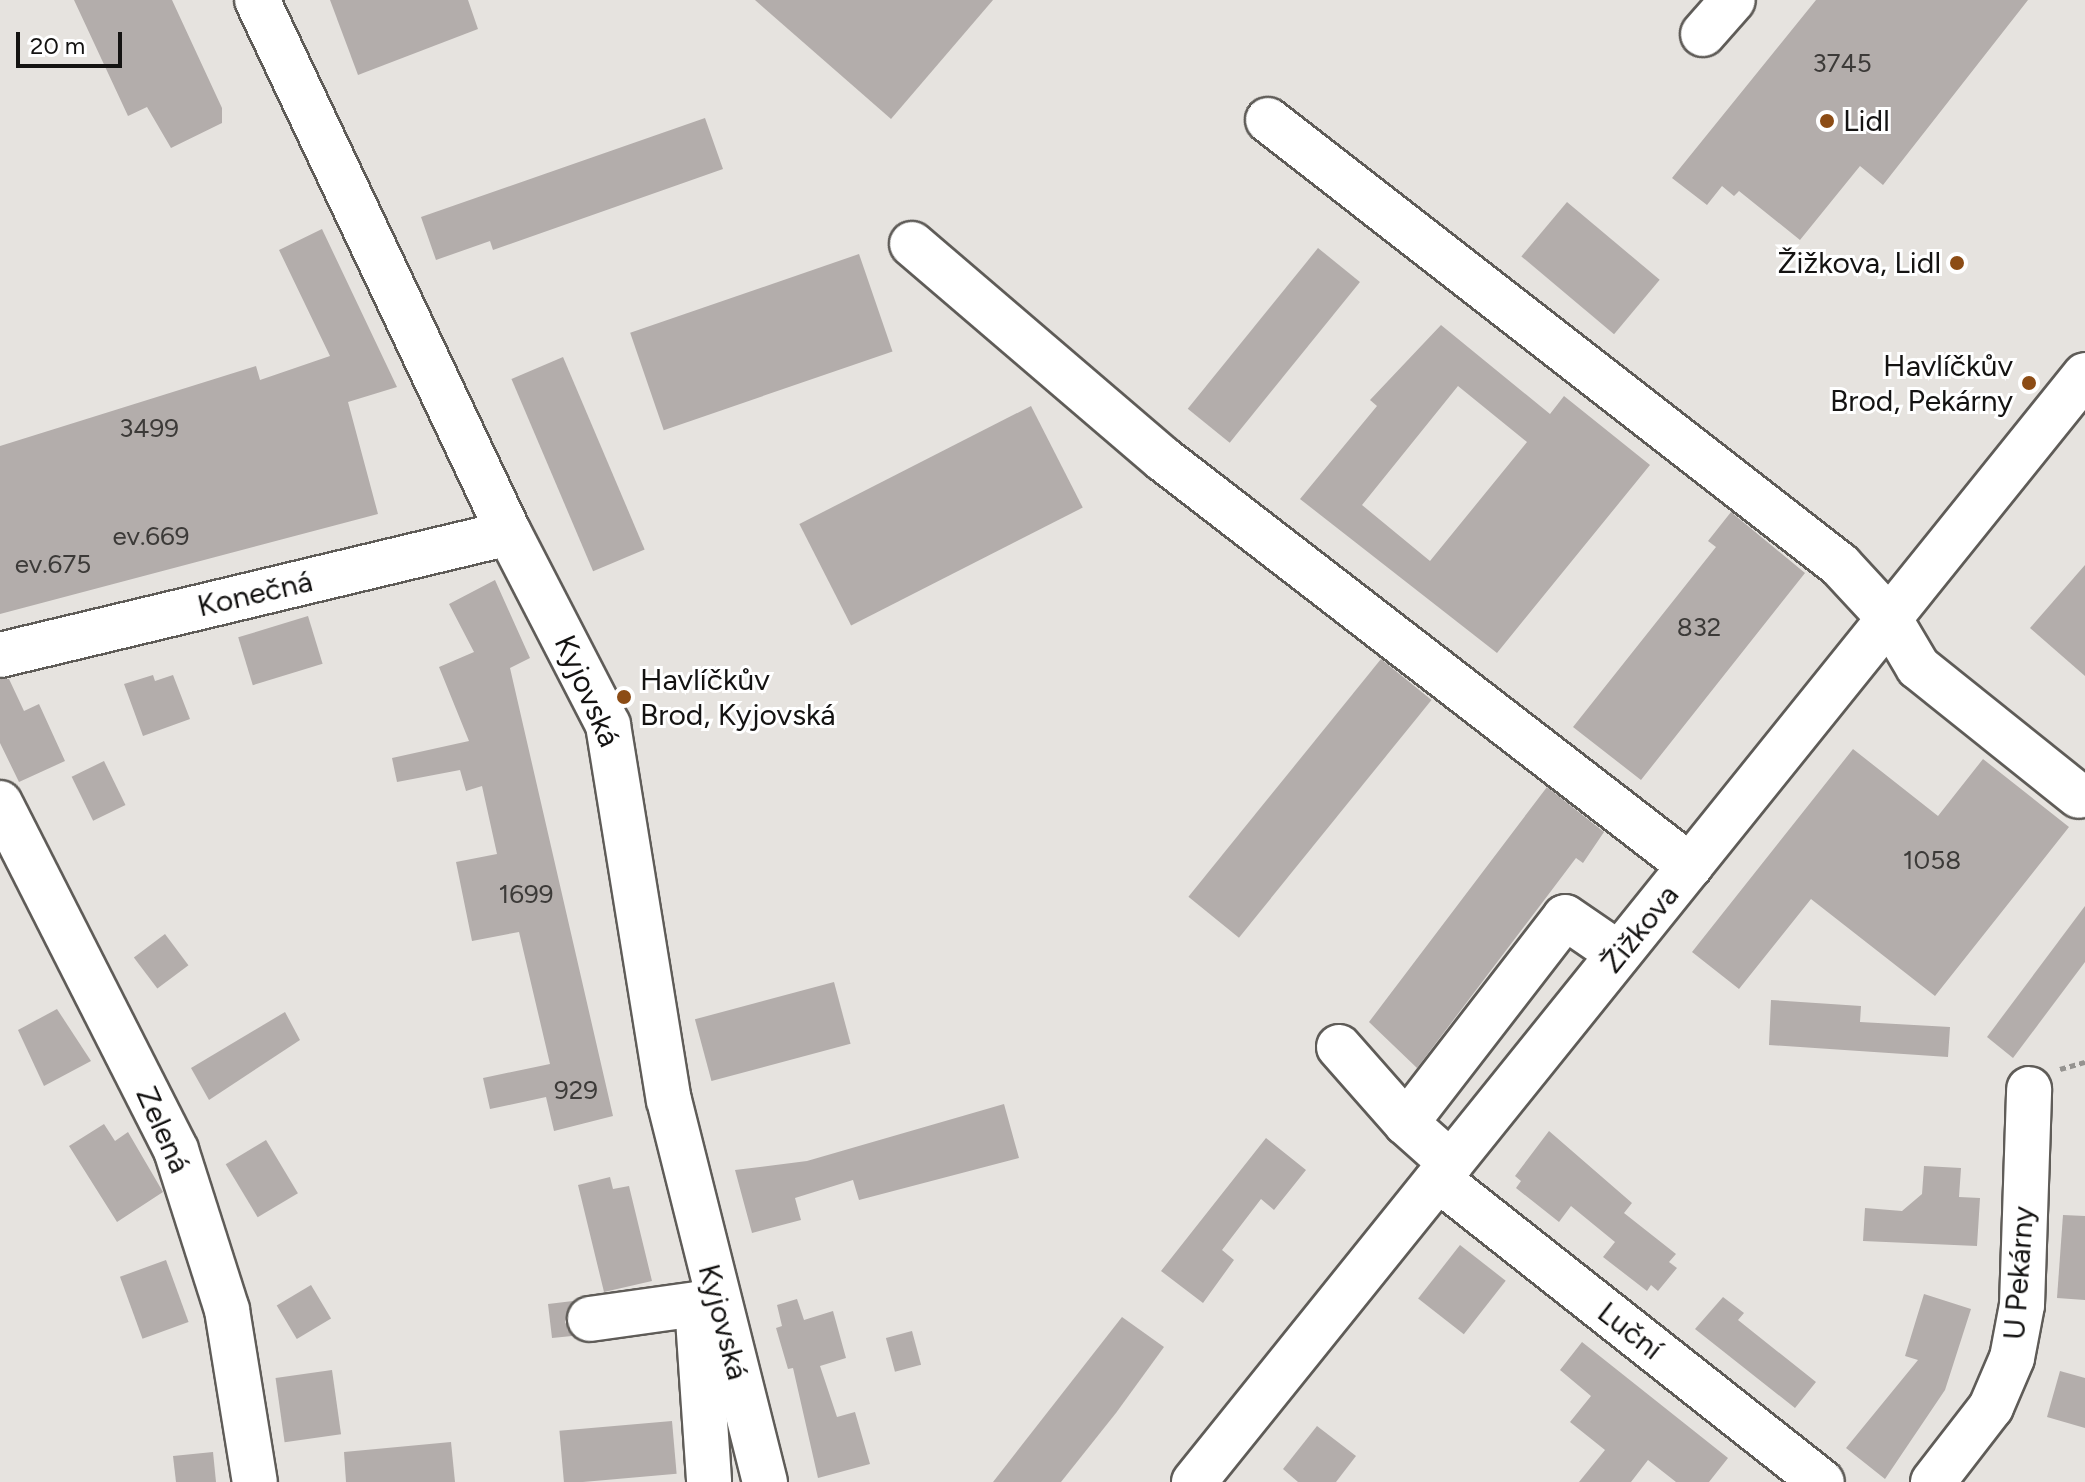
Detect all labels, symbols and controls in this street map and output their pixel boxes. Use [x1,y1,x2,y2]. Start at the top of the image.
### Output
scale bar [20,16,126,66]
text: 20 m [30,31,85,60]
house number: 3745 [1812,48,1872,80]
place label: Lidl [1843,103,1890,139]
marker: Lidl [1818,112,1836,130]
place label: Žižkova, Lidl [1777,245,1941,281]
marker: Žižkova, Lidl [1948,254,1966,272]
place label: Havlíčkův Brod, Pekárny [1830,348,2013,418]
marker: Havlíčkův Brod, Pekárny [2020,374,2038,392]
house number: 3499 [119,413,179,445]
house number: ev.669 [113,521,189,553]
house number: ev.675 [15,549,91,581]
street label: Konečná [194,563,316,625]
house number: 832 [1677,612,1721,644]
street label: Kyjovská [547,630,627,752]
place label: Havlíčkův Brod, Kyjovská [640,662,836,732]
marker: Havlíčkův Brod, Kyjovská [615,688,633,706]
house number: 1058 [1903,845,1961,877]
street label: Žižkova [1594,878,1686,980]
house number: 1699 [499,879,553,911]
house number: 929 [554,1075,598,1107]
street label: Zelená [128,1081,198,1179]
street label: U Pekárny [1996,1205,2042,1341]
street label: Kyjovská [690,1260,756,1384]
street label: Luční [1590,1295,1670,1367]

